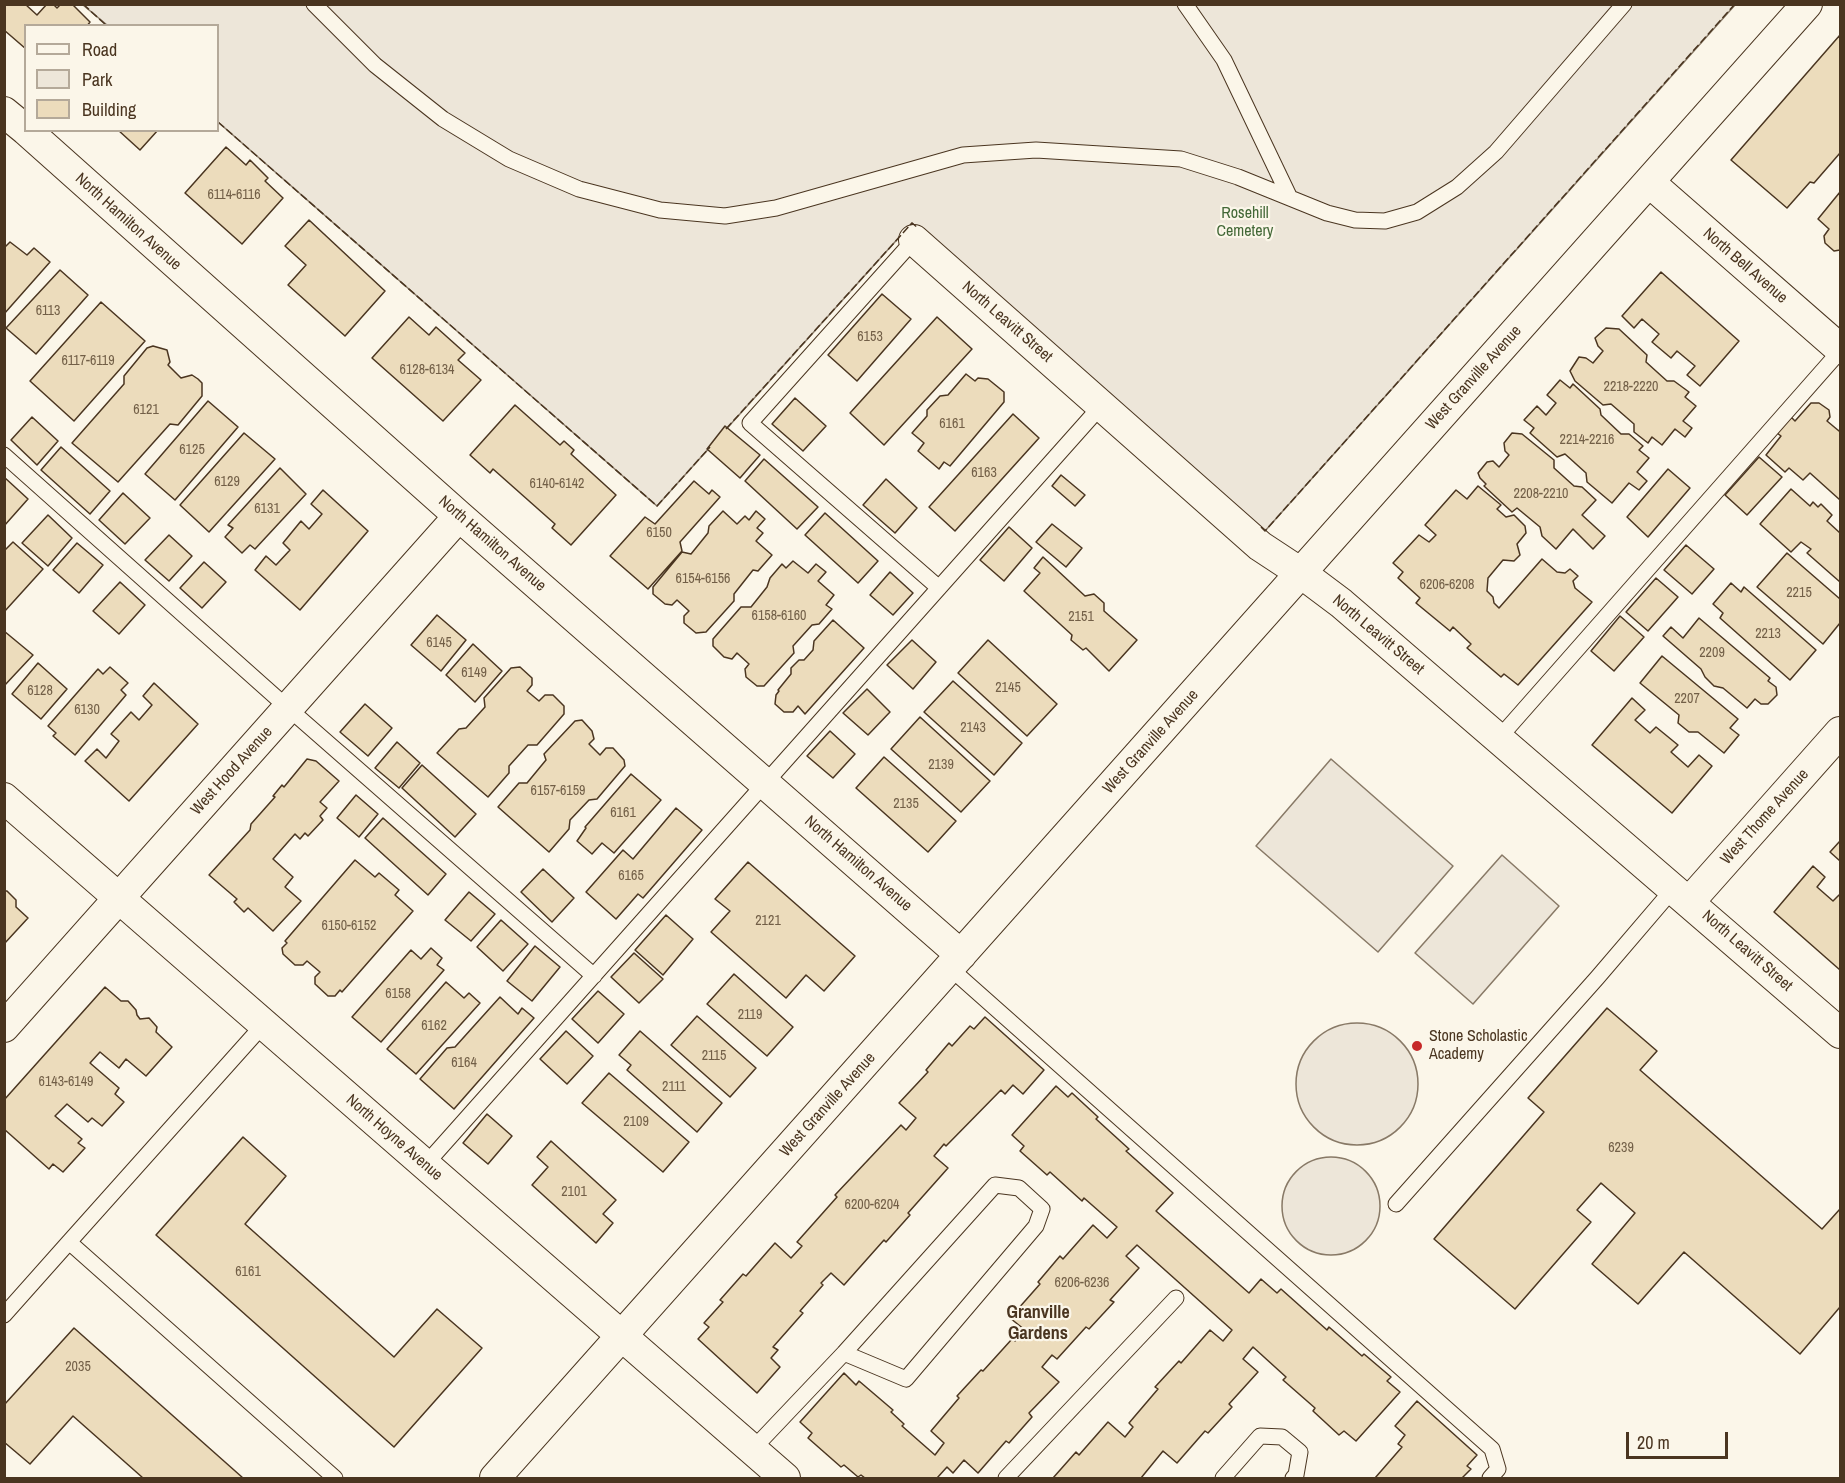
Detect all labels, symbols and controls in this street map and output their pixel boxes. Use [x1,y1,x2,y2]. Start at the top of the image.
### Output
legend [24,24,219,132]
text: Road [82,37,117,62]
text: Park [82,67,112,92]
text: Building [82,97,136,122]
street label: North Hamilton Avenue [71,169,185,275]
house number: 6114-6116 [207,187,261,203]
park label: Rosehill Cemetery [1217,204,1273,242]
street label: North Bell Avenue [1699,224,1791,308]
street label: North Leavitt Street [958,277,1056,367]
house number: 6113 [36,303,60,319]
street label: West Granville Avenue [1422,322,1526,434]
house number: 6153 [857,329,883,345]
house number: 6117-6119 [61,353,115,369]
house number: 6128-6134 [400,362,454,378]
house number: 2218-2220 [1604,379,1658,395]
house number: 6121 [133,402,159,418]
house number: 6161 [939,416,965,432]
house number: 2214-2216 [1560,432,1614,448]
house number: 6125 [179,442,205,458]
house number: 6163 [971,465,997,481]
house number: 6129 [214,474,240,490]
house number: 6140-6142 [530,476,584,492]
house number: 2208-2210 [1514,486,1568,502]
street label: North Hamilton Avenue [434,492,550,596]
house number: 6131 [254,501,280,517]
house number: 6150 [646,525,672,541]
house number: 6154-6156 [676,571,730,587]
house number: 6206-6208 [1420,577,1474,593]
house number: 2215 [1786,585,1812,601]
street label: North Leavitt Street [1328,591,1428,679]
house number: 6158-6160 [752,608,806,624]
house number: 2151 [1068,609,1094,625]
house number: 2213 [1755,626,1781,642]
house number: 6145 [426,635,452,651]
house number: 2209 [1699,645,1725,661]
house number: 6149 [461,665,487,681]
house number: 2145 [995,680,1021,696]
house number: 6128 [27,683,53,699]
street label: West Granville Avenue [1099,686,1203,798]
house number: 2207 [1674,691,1700,707]
house number: 6130 [74,702,100,718]
house number: 2143 [960,720,986,736]
street label: West Hood Avenue [187,723,277,819]
house number: 2139 [928,757,954,773]
street label: West Thome Avenue [1717,765,1813,869]
house number: 6157-6159 [531,783,585,799]
house number: 2135 [893,796,919,812]
house number: 6161 [610,805,636,821]
street label: North Hamilton Avenue [800,812,916,916]
house number: 6165 [618,868,644,884]
street label: North Leavitt Street [1698,906,1796,996]
house number: 2121 [755,913,781,929]
house number: 6150-6152 [322,918,376,934]
house number: 6158 [385,986,411,1002]
house number: 2119 [738,1007,762,1023]
house number: 6162 [421,1018,447,1034]
place label: Stone Scholastic Academy [1429,1027,1527,1065]
marker: Stone Scholastic Academy [1410,1039,1424,1053]
house number: 2115 [702,1048,726,1064]
street label: West Granville Avenue [776,1049,880,1161]
house number: 6164 [451,1055,477,1071]
house number: 6143-6149 [39,1074,93,1090]
house number: 2111 [662,1079,686,1095]
street label: North Hoyne Avenue [342,1091,446,1185]
house number: 2109 [623,1114,649,1130]
house number: 6239 [1608,1140,1634,1156]
house number: 2101 [561,1184,587,1200]
house number: 6200-6204 [845,1197,899,1213]
house number: 6161 [235,1264,261,1280]
house number: 6206-6236 [1055,1275,1109,1291]
district label: Granville Gardens [1006,1302,1070,1344]
house number: 2035 [65,1359,91,1375]
scale bar [1629,1420,1731,1458]
text: 20 m [1637,1430,1670,1455]

